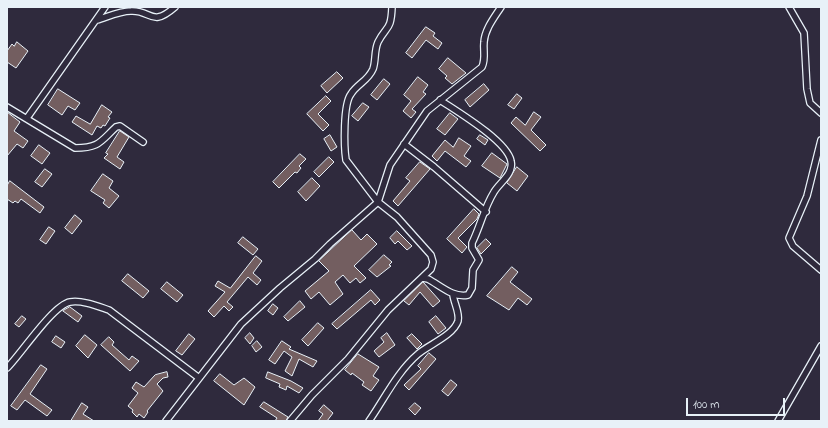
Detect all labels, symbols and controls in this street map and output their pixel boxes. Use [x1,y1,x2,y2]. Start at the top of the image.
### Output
scale bar [688,390,787,416]
text: 100 m [693,396,720,414]

